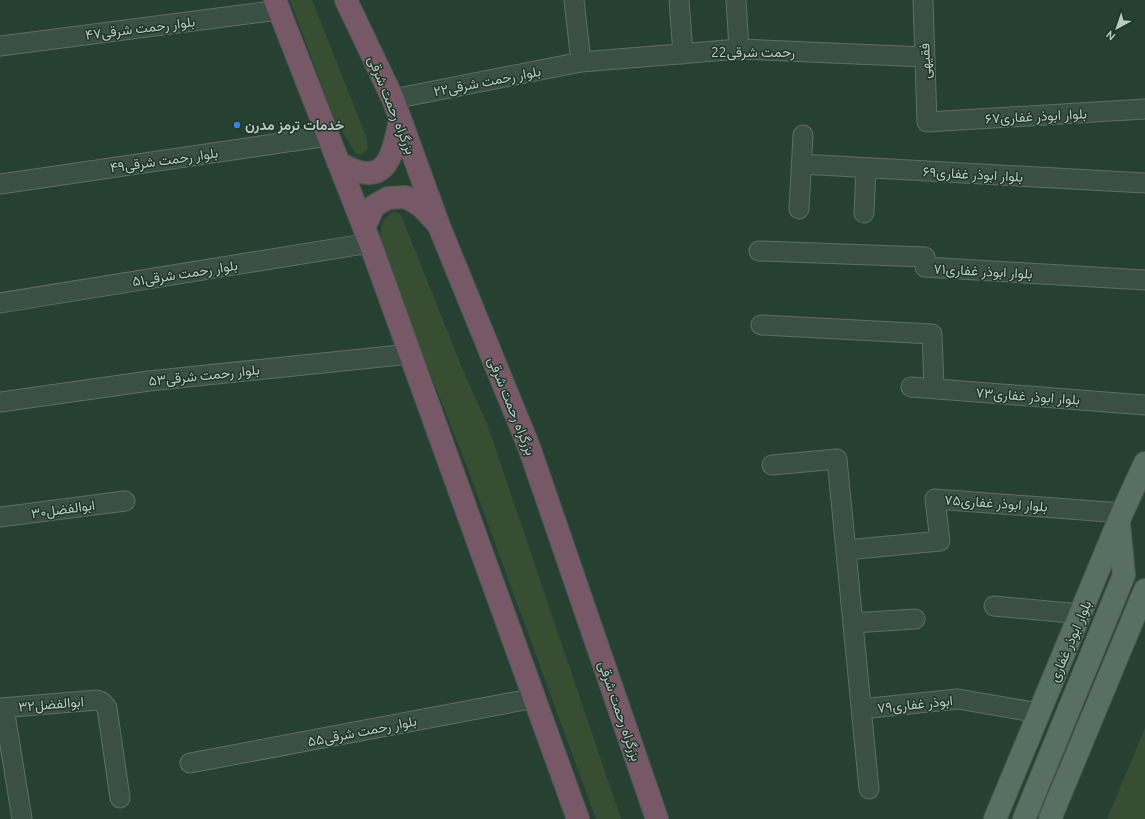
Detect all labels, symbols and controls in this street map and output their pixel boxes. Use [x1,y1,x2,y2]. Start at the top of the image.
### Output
north arrow [1097,8,1137,48]
street label: بلوار رحمت شرقی۴۷ [84,13,196,44]
text: N [1104,28,1118,43]
street label: فقیهی [916,43,935,79]
street label: 22رحمت شرقی [711,44,795,61]
street label: بزرگراه رحمت شرقی [364,53,419,157]
street label: بلوار رحمت شرقی۲۲ [432,63,542,100]
street label: بلوار ابوذر غفاری۶۷ [985,105,1087,128]
place label: خدمات ترمز مدرن [245,117,345,134]
marker: خدمات ترمز مدرن [232,120,242,130]
street label: بلوار رحمت شرقی۴۹ [109,144,219,177]
street label: بلوار ابوذر غفاری۶۹ [922,163,1024,186]
street label: بلوار رحمت شرقی۵۱ [131,257,239,290]
street label: بلوار ابوذر غفاری۷۱ [933,260,1033,283]
street label: بزرگراه رحمت شرقی [484,354,539,458]
street label: بلوار رحمت شرقی۵۳ [148,361,261,390]
street label: بلوار ابوذر غفاری۷۳ [975,384,1081,409]
street label: بلوار ابوذر غفاری۷۵ [944,491,1048,516]
street label: ابوالفضل۳۰ [30,497,96,522]
street label: بلوار ابوذر غفاری [1046,598,1095,685]
street label: بزرگراه رحمت شرقی [594,659,645,763]
street label: ۷۹ابوذر غفاری [876,692,954,717]
street label: ابوالفضل۳۲ [18,693,85,716]
street label: بلوار رحمت شرقی۵۵ [306,713,418,750]

